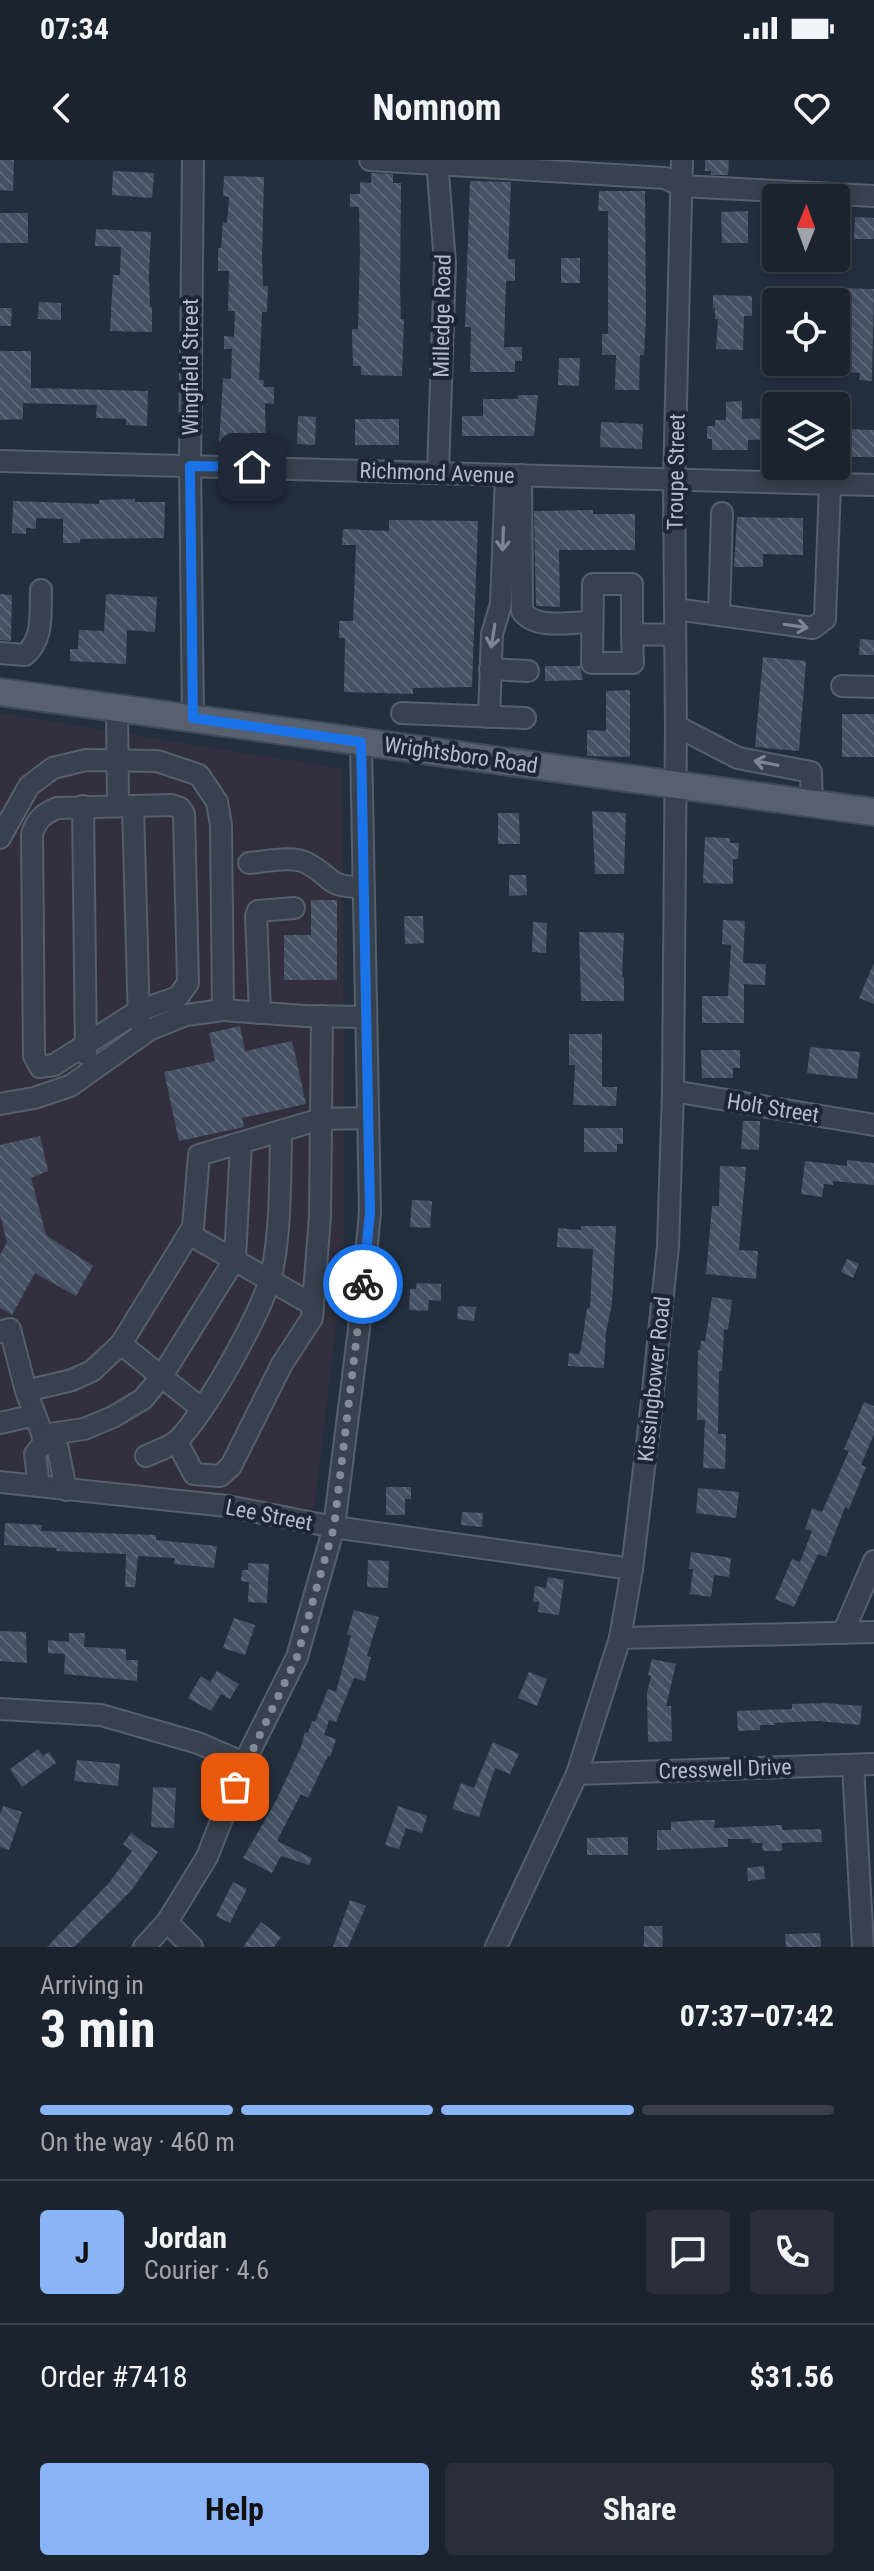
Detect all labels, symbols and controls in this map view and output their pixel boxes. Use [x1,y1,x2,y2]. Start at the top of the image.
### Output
text: 07:34 [40,11,109,46]
icon: back [40,86,84,130]
icon: heart [790,86,834,130]
text: Nomnom [373,87,502,129]
north arrow [762,184,850,272]
map controls [762,184,850,480]
street label: Milledge Road [428,254,456,378]
button: locate [762,288,850,376]
street label: Wingfield Street [178,299,203,435]
button: layers [762,392,850,480]
street label: Troupe Street [662,414,690,530]
pin [218,433,286,501]
icon: home [230,445,274,489]
street label: Richmond Avenue [359,458,515,488]
one-way arrow [496,525,511,552]
one-way arrow [783,619,808,634]
one-way arrow [485,623,500,648]
street label: Wrightsboro Road [383,732,539,778]
one-way arrow [754,755,780,770]
street label: Holt Street [725,1088,821,1128]
courier [323,1244,403,1324]
icon: bike [341,1262,385,1306]
street label: Kissingbower Road [633,1295,675,1463]
street label: Lee Street [224,1494,314,1536]
pin [201,1753,269,1821]
street label: Cresswell Drive [658,1754,792,1784]
icon: bag [213,1765,257,1809]
text: Arriving in [40,1970,144,2000]
text: 07:37–07:42 [680,1998,834,2033]
text: 3 min [40,1999,156,2060]
text: On the way · 460 m [40,2127,235,2157]
button: chat [646,2210,730,2294]
button: phone [750,2210,834,2294]
text: Jordan [144,2220,227,2255]
text: J [75,2235,89,2270]
text: Courier · 4.6 [144,2255,269,2285]
text: Order #7418 [40,2359,188,2394]
text: $31.56 [749,2359,834,2394]
button: Help [40,2463,429,2555]
button: Share [445,2463,834,2555]

